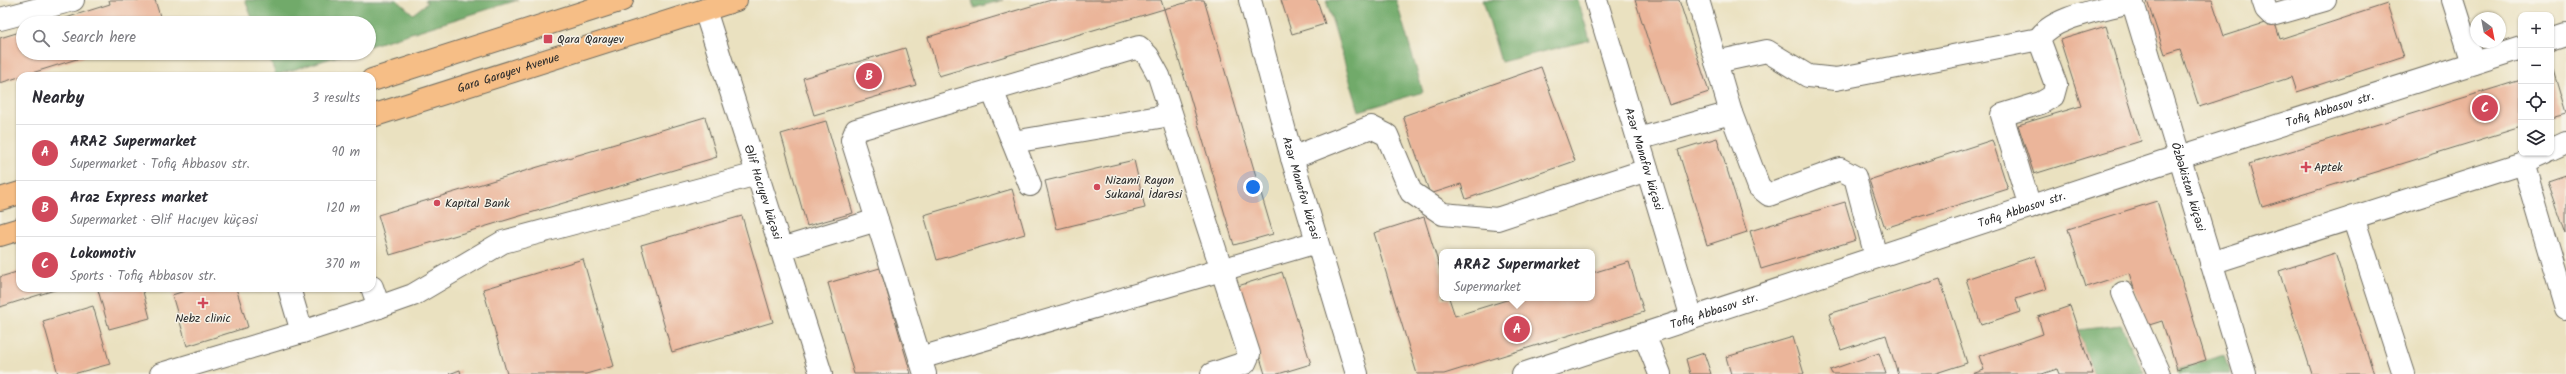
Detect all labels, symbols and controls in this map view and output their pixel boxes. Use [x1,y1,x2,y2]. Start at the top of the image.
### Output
north arrow [2470,12,2506,48]
map controls [2518,12,2554,156]
button: + [2518,12,2554,48]
search box [16,16,376,60]
text: Search here [62,26,136,50]
icon: search [30,27,52,49]
place label: Qara Qarayev [557,30,625,49]
marker: Qara Qarayev [542,33,554,45]
street label: Gara Garayev Avenue [455,48,563,98]
button: − [2518,48,2554,84]
pin: B [856,61,882,91]
button: locate [2518,84,2554,120]
text: Nearby [32,85,84,112]
street label: Tofiq Abbasov str. [2283,87,2376,133]
text: 3 results [312,88,360,109]
pin: C [2472,93,2498,123]
street label: Azər Manafov küçəsi [1619,105,1668,214]
button: layers [2518,120,2554,156]
text: ARAZ Supermarket [70,130,197,154]
street label: Azər Manafov küçəsi [1277,135,1325,243]
street label: Özbəkistan küçəsi [2165,140,2211,235]
text: A [41,142,49,163]
text: 90 m [332,142,360,163]
street label: Əlif Hacıyev küçəsi [738,142,787,243]
text: Supermarket · Tofiq Abbasov str. [70,154,250,175]
place label: Aptek [2314,158,2343,177]
marker: Aptek [2301,162,2311,172]
place label: Nizami Rayon Sukanal İdarəsi [1105,171,1183,204]
your location [1243,177,1263,197]
marker: Nizami Rayon Sukanal İdarəsi [1092,182,1102,192]
text: Araz Express market [70,186,208,210]
street label: Tofiq Abbasov str. [1975,186,2068,233]
place label: Kapital Bank [445,194,510,213]
text: B [41,198,49,219]
text: 120 m [326,198,360,219]
marker: Kapital Bank [432,198,442,208]
text: Supermarket · Əlif Hacıyev küçəsi [70,210,258,231]
text: Lokomotiv [70,242,135,266]
popup [1439,249,1595,301]
text: ARAZ Supermarket [1454,253,1580,277]
text: C [41,254,49,275]
text: 370 m [325,254,360,275]
text: Sports · Tofiq Abbasov str. [70,266,216,287]
text: Supermarket [1454,277,1521,298]
street label: Tofiq Abbasov str. [1668,288,1761,335]
marker: Nebz clinic [197,297,209,309]
place label: Nebz clinic [175,309,231,328]
pin: A [1504,314,1530,344]

